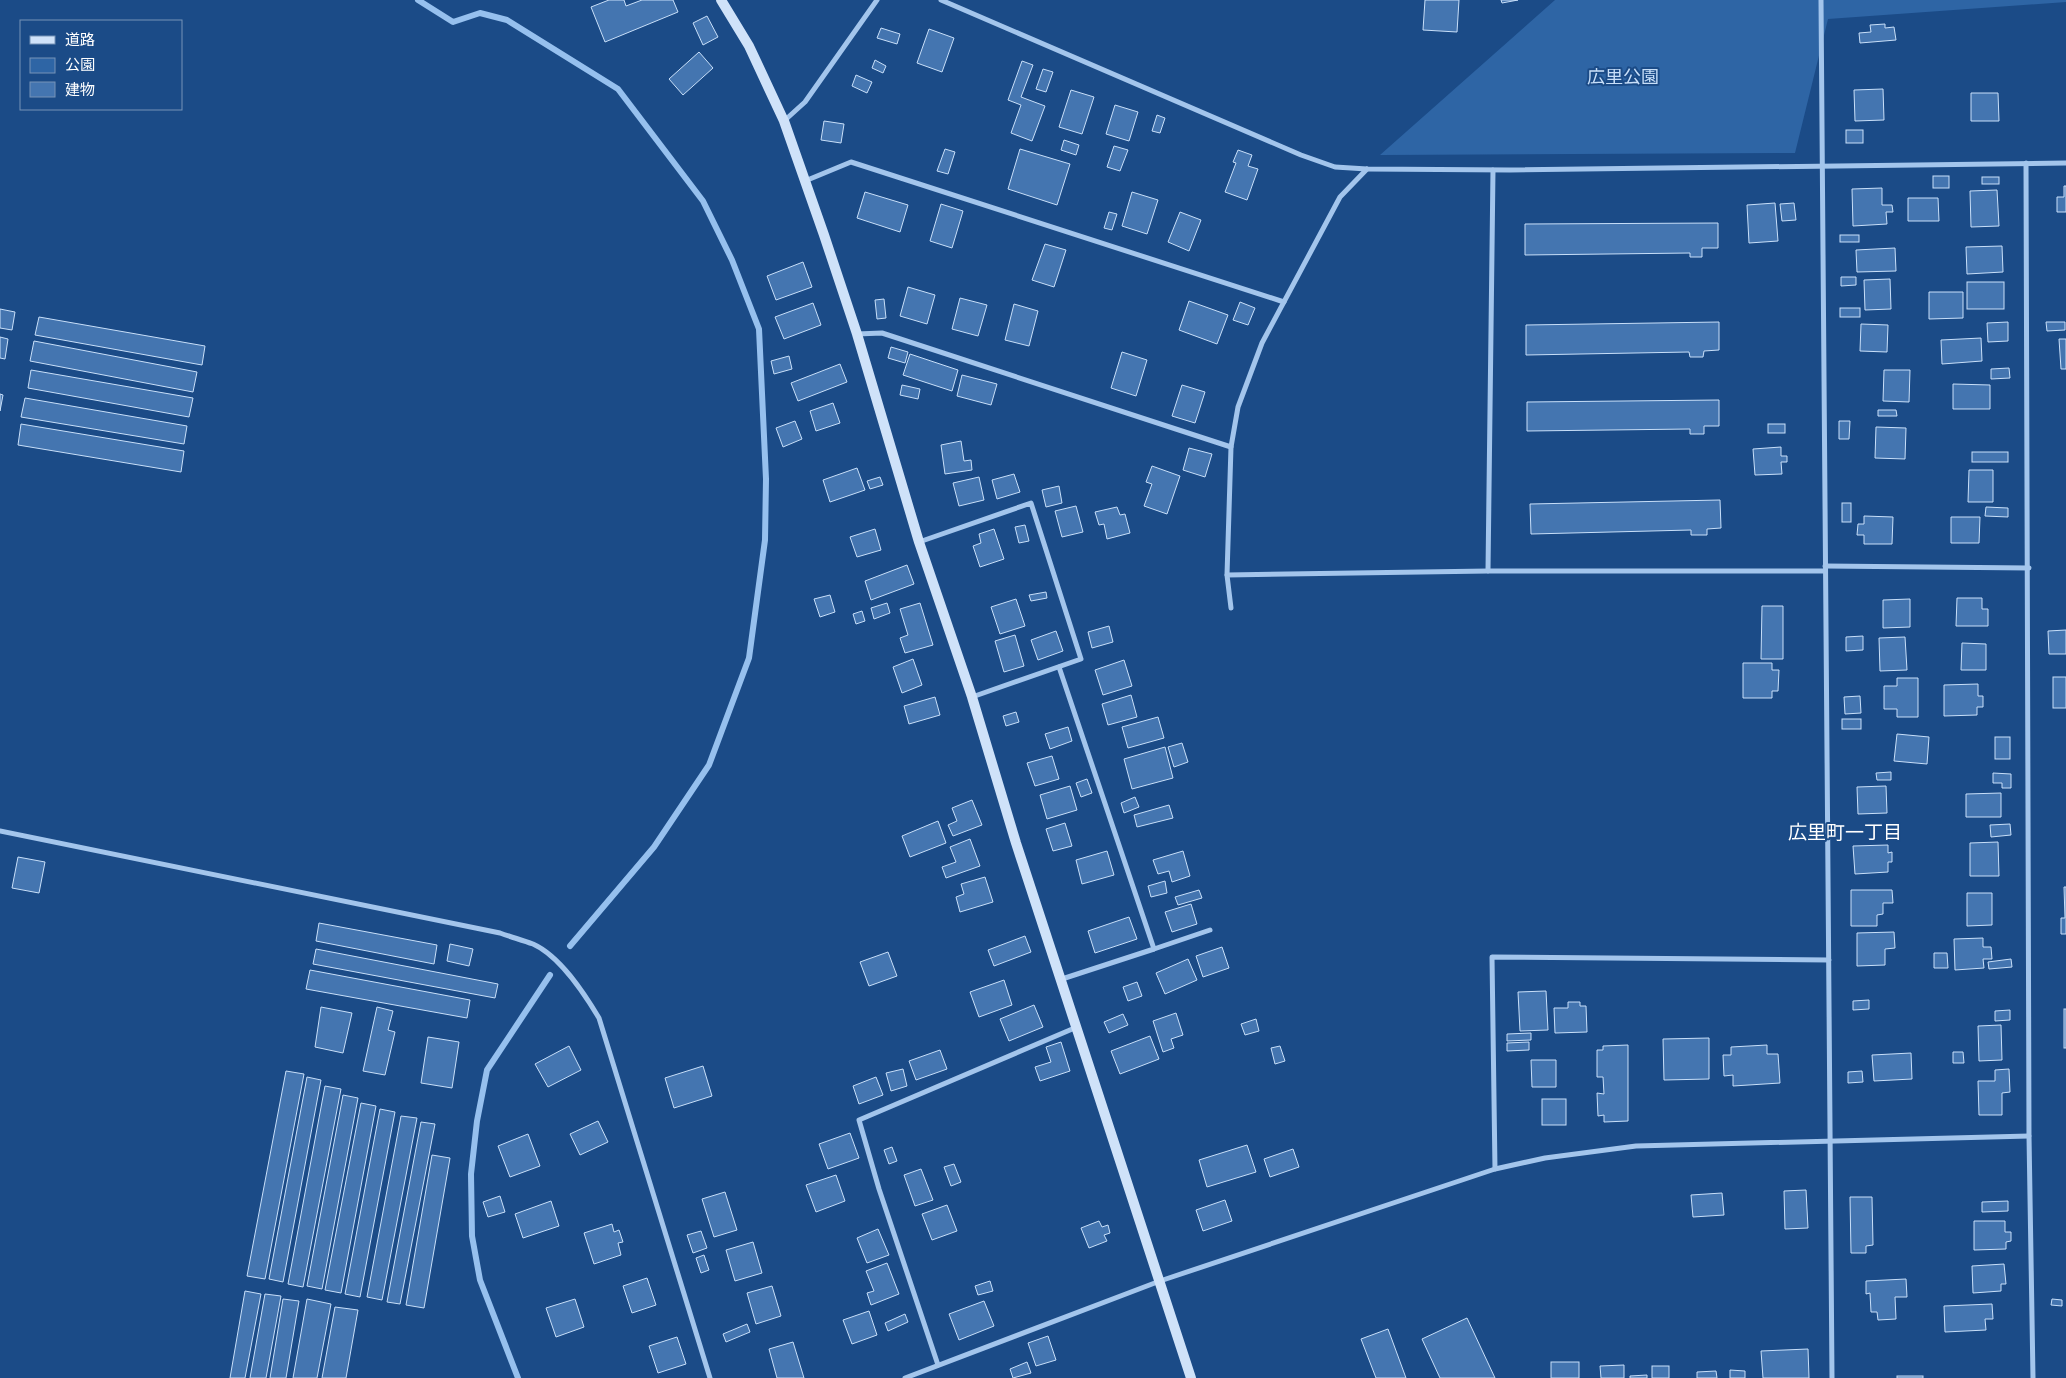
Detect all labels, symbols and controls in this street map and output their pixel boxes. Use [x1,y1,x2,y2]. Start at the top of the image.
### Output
legend [20,20,182,110]
text: 道路 [65,31,95,49]
text: 公園 [65,56,95,74]
park label: 広里公園 [1587,66,1659,88]
text: 建物 [65,81,95,99]
district label: 広里町一丁目 [1788,821,1902,844]

